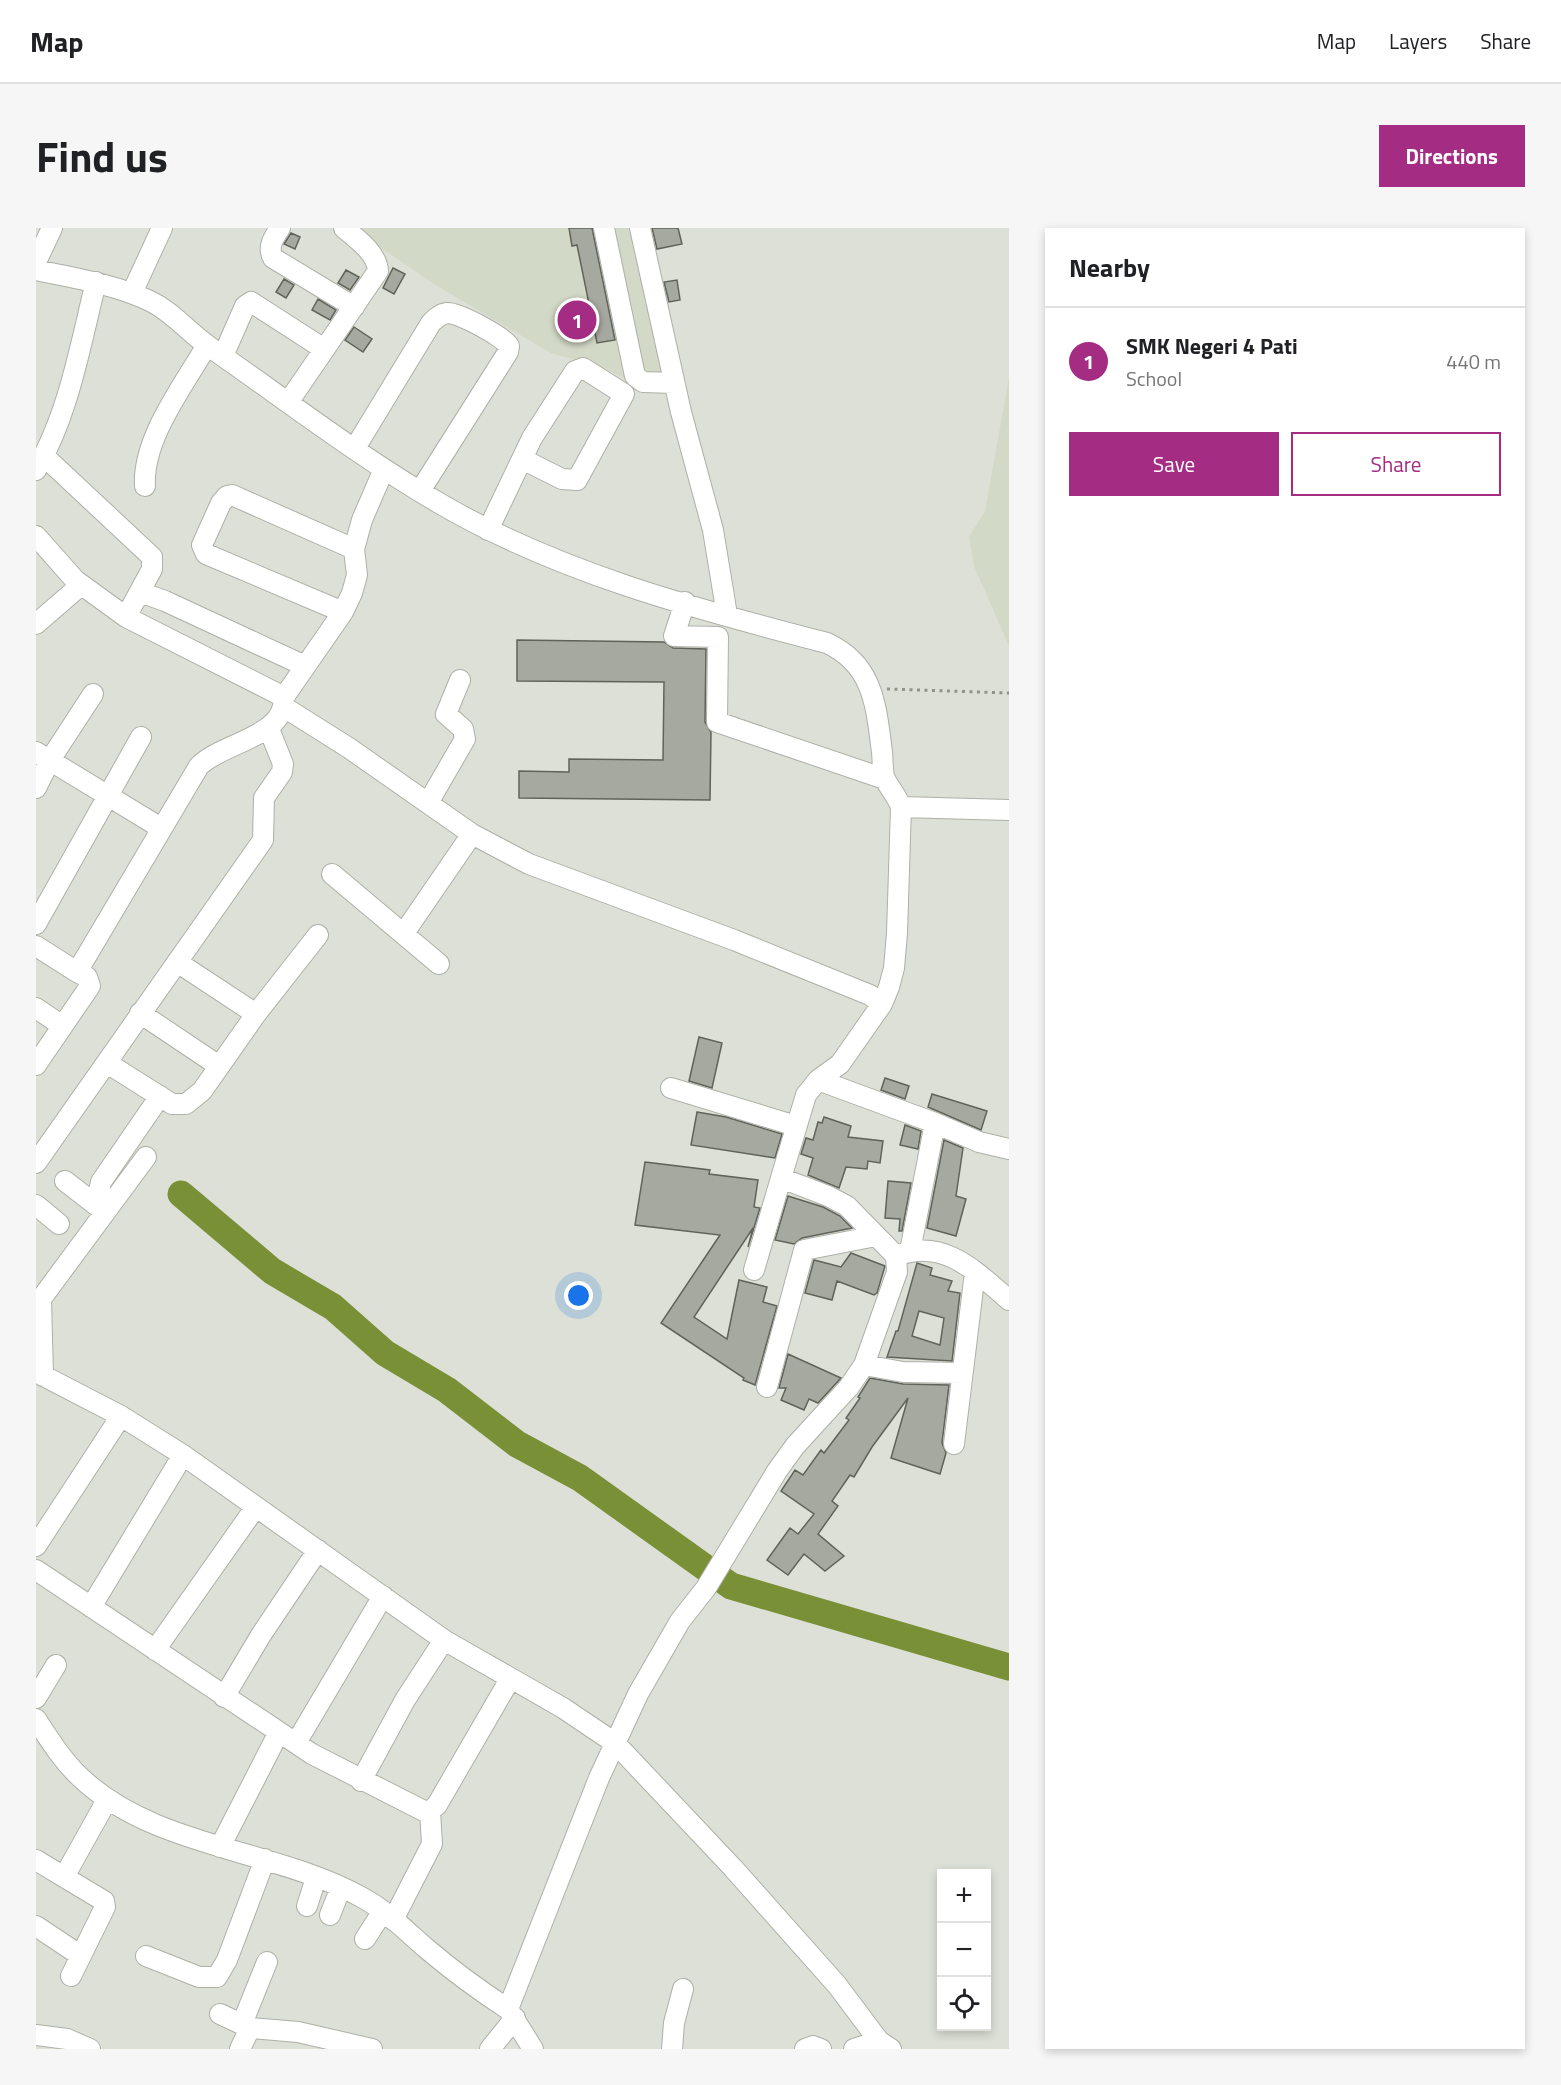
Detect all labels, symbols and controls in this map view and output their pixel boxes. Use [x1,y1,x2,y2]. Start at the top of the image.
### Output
text: Map [30,20,84,63]
text: Map [1317,25,1356,57]
text: Layers [1389,25,1447,57]
text: Share [1480,25,1531,57]
text: Find us [36,124,168,188]
button: Directions [1379,125,1525,187]
text: Nearby [1069,248,1150,287]
pin: 1 [558,298,596,343]
text: SMK Negeri 4 Pati [1126,329,1298,363]
text: 1 [1083,346,1094,377]
text: 440 m [1446,346,1501,377]
text: School [1126,363,1182,394]
button: Save [1069,432,1279,496]
button: Share [1291,432,1501,496]
your location [564,1281,593,1310]
map controls [937,1869,991,2031]
button: + [937,1869,991,1923]
button: − [937,1923,991,1977]
button: locate [937,1977,991,2031]

